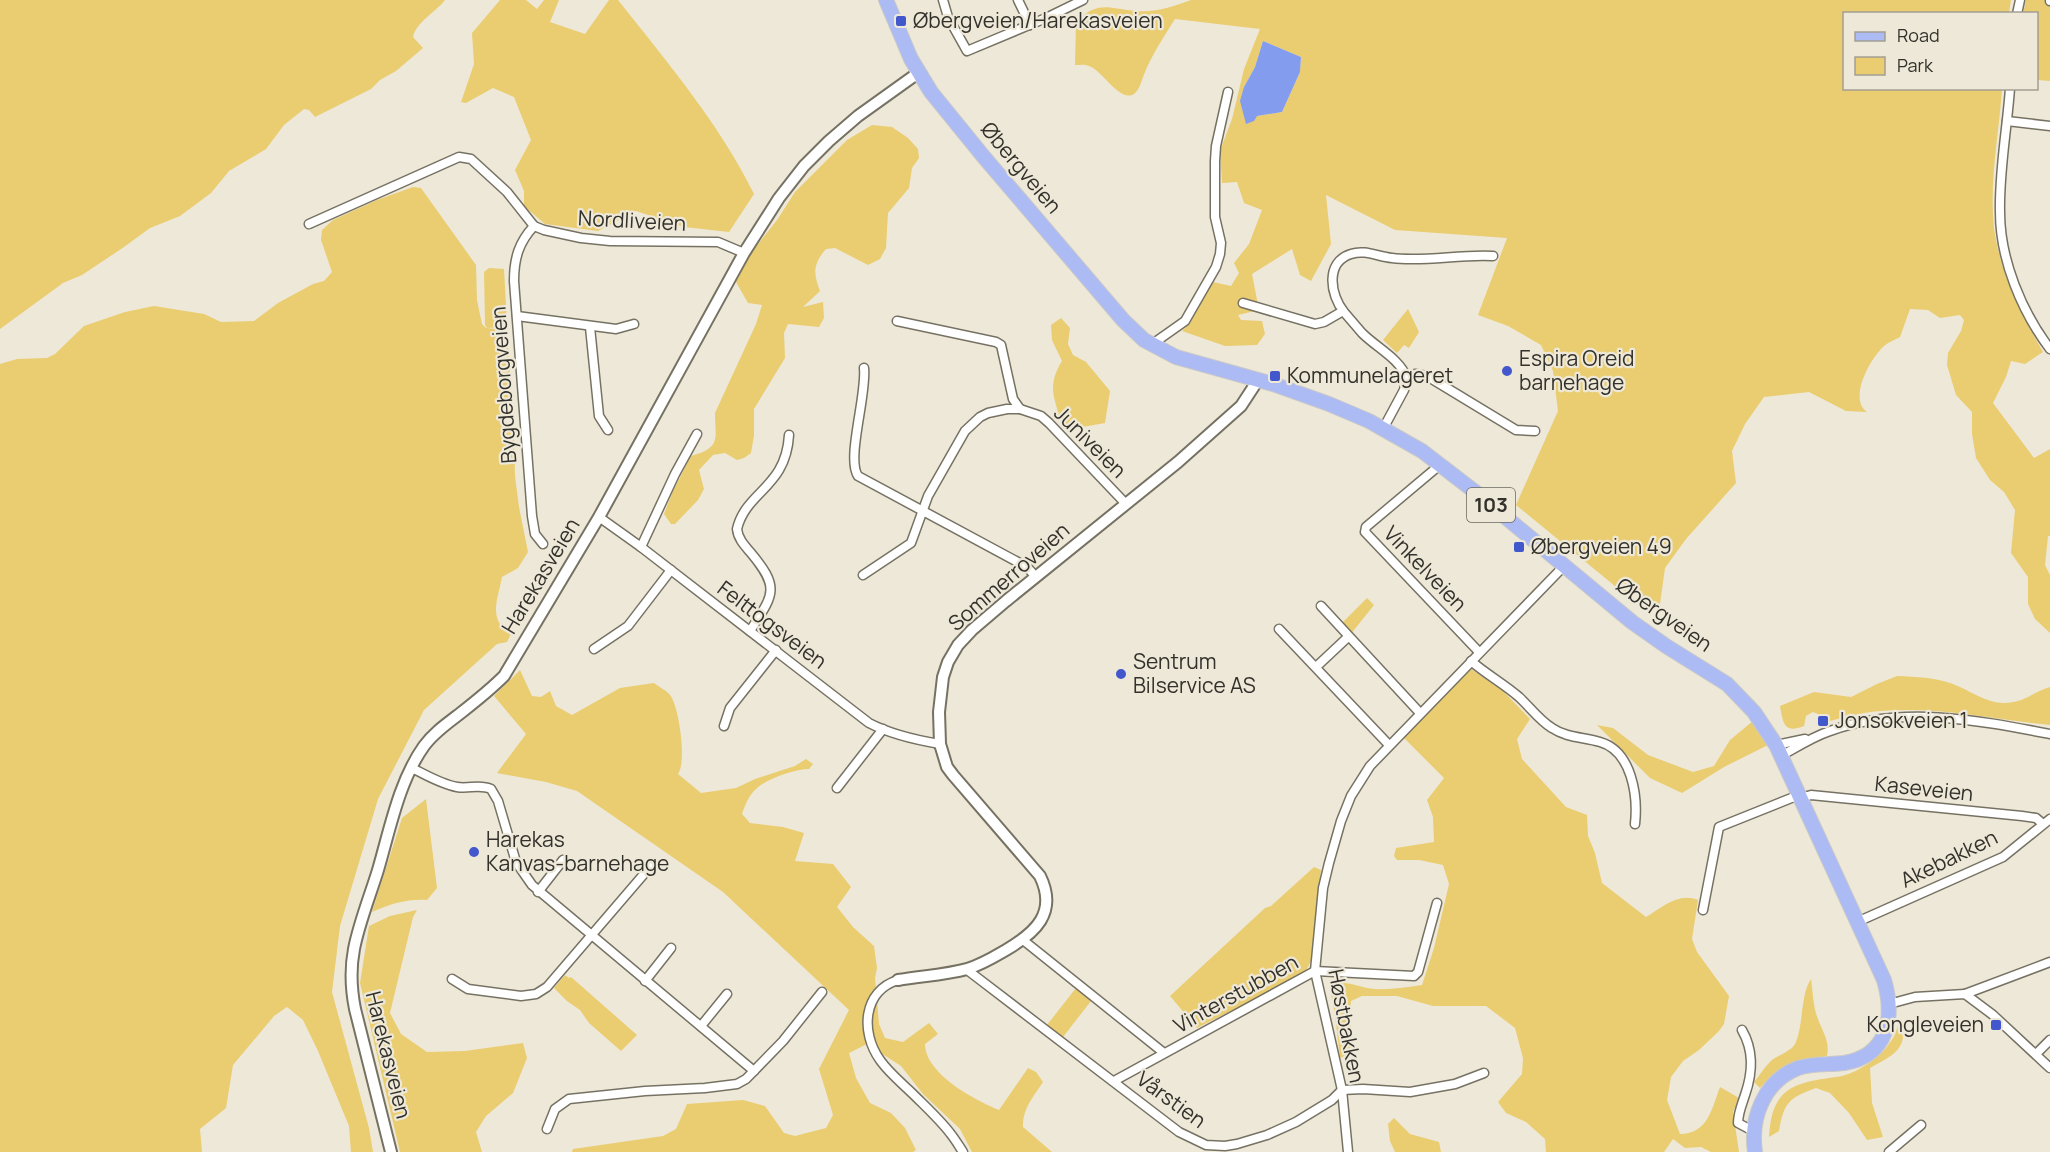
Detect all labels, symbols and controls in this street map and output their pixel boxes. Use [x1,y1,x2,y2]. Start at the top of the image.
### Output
place label: Øbergveien/Harekasveien [913,6,1163,34]
legend [1843,12,2038,90]
marker: Øbergveien/Harekasveien [894,14,908,28]
text: Road [1897,23,1940,47]
text: Park [1897,53,1934,77]
street label: Øbergveien [975,116,1068,219]
street label: Nordliveien [577,203,687,237]
street label: Bygdeborgveien [484,306,522,464]
place label: Espira Oreid barnehage [1519,344,1635,396]
place label: Kommunelageret [1287,361,1453,389]
marker: Espira Oreid barnehage [1500,364,1514,378]
marker: Kommunelageret [1268,369,1282,383]
street label: Juniveien [1048,399,1133,484]
road number: 103 [1467,488,1515,522]
street label: Harekasveien [495,512,586,639]
street label: Sommerroveien [942,516,1075,637]
street label: Vinkelveien [1378,519,1474,617]
place label: Øbergveien 49 [1531,532,1672,560]
marker: Øbergveien 49 [1512,540,1526,554]
street label: Øbergveien [1611,571,1718,658]
street label: Felttogsveien [712,574,833,675]
place label: Sentrum Bilservice AS [1133,647,1256,699]
marker: Sentrum Bilservice AS [1114,667,1128,681]
place label: Jonsokveien 1 [1835,706,1968,734]
marker: Jonsokveien 1 [1816,714,1830,728]
street label: Kaseveien [1873,769,1975,807]
street label: Akebakken [1895,823,2002,894]
place label: Harekas Kanvas-barnehage [486,825,669,877]
marker: Harekas Kanvas-barnehage [467,845,481,859]
street label: Vinterstubben [1168,947,1303,1039]
street label: Høstbakken [1322,967,1372,1085]
street label: Harekasveien [360,988,418,1121]
place label: Kongleveien [1866,1010,1984,1038]
marker: Kongleveien [1989,1018,2003,1032]
street label: Vårstien [1131,1065,1212,1134]

